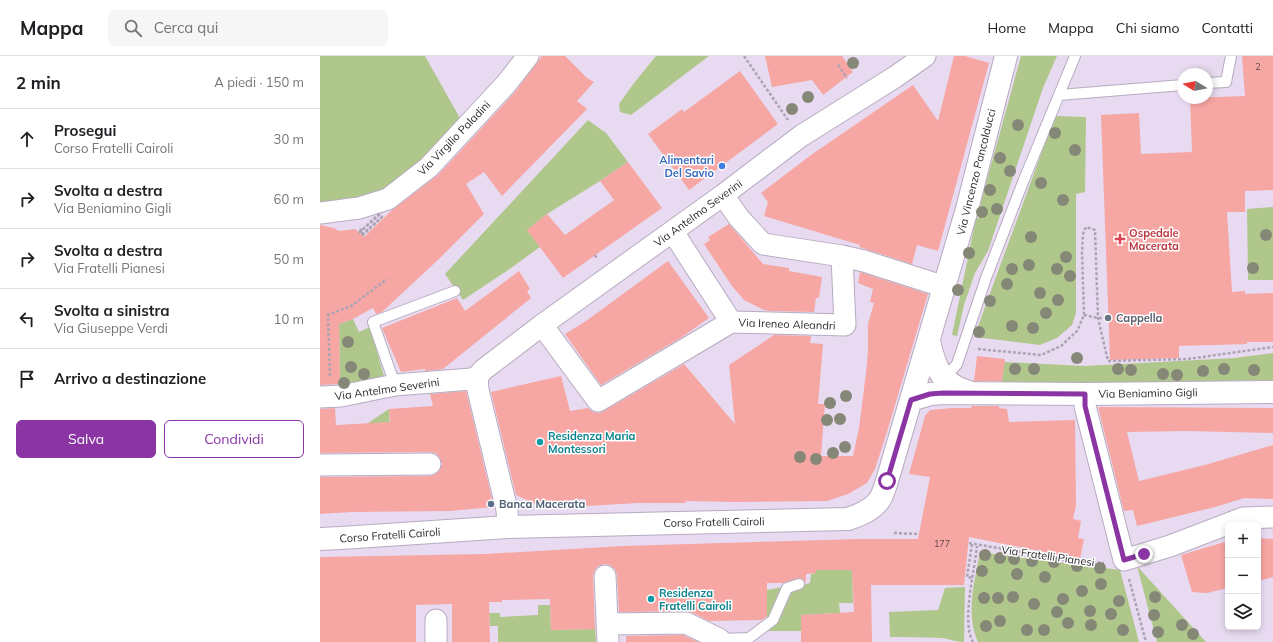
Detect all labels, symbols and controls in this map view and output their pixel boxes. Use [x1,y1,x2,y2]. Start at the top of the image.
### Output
search box [108,10,388,46]
text: Mappa [20,16,84,40]
icon: search [122,17,144,39]
text: Cerca qui [154,18,218,37]
text: Home [987,19,1026,37]
text: Mappa [1048,19,1094,37]
text: Chi siamo [1116,19,1179,37]
text: Contatti [1201,19,1253,37]
house number: 2 [1255,61,1261,72]
north arrow [1177,68,1213,104]
text: 2 min [16,72,61,93]
text: A piedi · 150 m [214,74,304,90]
street label: Via Virgilio Paladini [415,98,493,178]
street label: Via Vincenzo Pancalducci [953,107,999,237]
text: Prosegui [54,121,116,140]
icon: ahead [16,128,38,150]
text: 30 m [274,131,304,147]
text: Corso Fratelli Cairoli [54,140,173,156]
place label: Alimentari Del Savio [659,153,714,180]
marker: Alimentari Del Savio [717,161,727,171]
street label: Via Antelmo Severini [651,176,745,250]
text: Svolta a destra [54,181,163,200]
icon: right [16,188,38,210]
text: 60 m [274,191,304,207]
text: Via Beniamino Gigli [54,200,171,216]
place label: Ospedale Macerata [1129,226,1179,253]
marker: Ospedale Macerata [1114,233,1126,245]
text: Svolta a destra [54,241,163,260]
icon: right [16,248,38,270]
text: 50 m [274,251,304,267]
text: Via Fratelli Pianesi [54,260,165,276]
text: Svolta a sinistra [54,301,170,320]
icon: left [16,308,38,330]
text: 10 m [274,311,304,327]
place label: Cappella [1116,311,1163,325]
marker: Cappella [1103,313,1113,323]
street label: Via Ireneo Aleandri [738,315,836,333]
text: Via Giuseppe Verdi [54,320,168,336]
icon: arrive [16,368,38,390]
text: Arrivo a destinazione [54,369,206,388]
street label: Via Antelmo Severini [334,375,440,403]
street label: Via Beniamino Gigli [1098,385,1198,401]
button: Salva [16,420,156,458]
button: Condividi [164,420,304,458]
place label: Residenza Maria Montessori [548,429,636,456]
marker: Residenza Maria Montessori [535,437,545,447]
route start [878,472,896,490]
place label: Banca Macerata [499,497,585,511]
marker: Banca Macerata [486,499,496,509]
street label: Corso Fratelli Cairoli [663,514,765,530]
map controls [1225,522,1261,630]
button: + [1225,522,1261,558]
street label: Corso Fratelli Cairoli [339,524,441,546]
house number: 177 [934,538,950,549]
street label: Via Fratelli Pianesi [1001,543,1095,569]
route end [1135,545,1153,563]
button: − [1225,558,1261,594]
place label: Residenza Fratelli Cairoli [659,586,732,613]
marker: Residenza Fratelli Cairoli [646,594,656,604]
button: layers [1225,594,1261,630]

